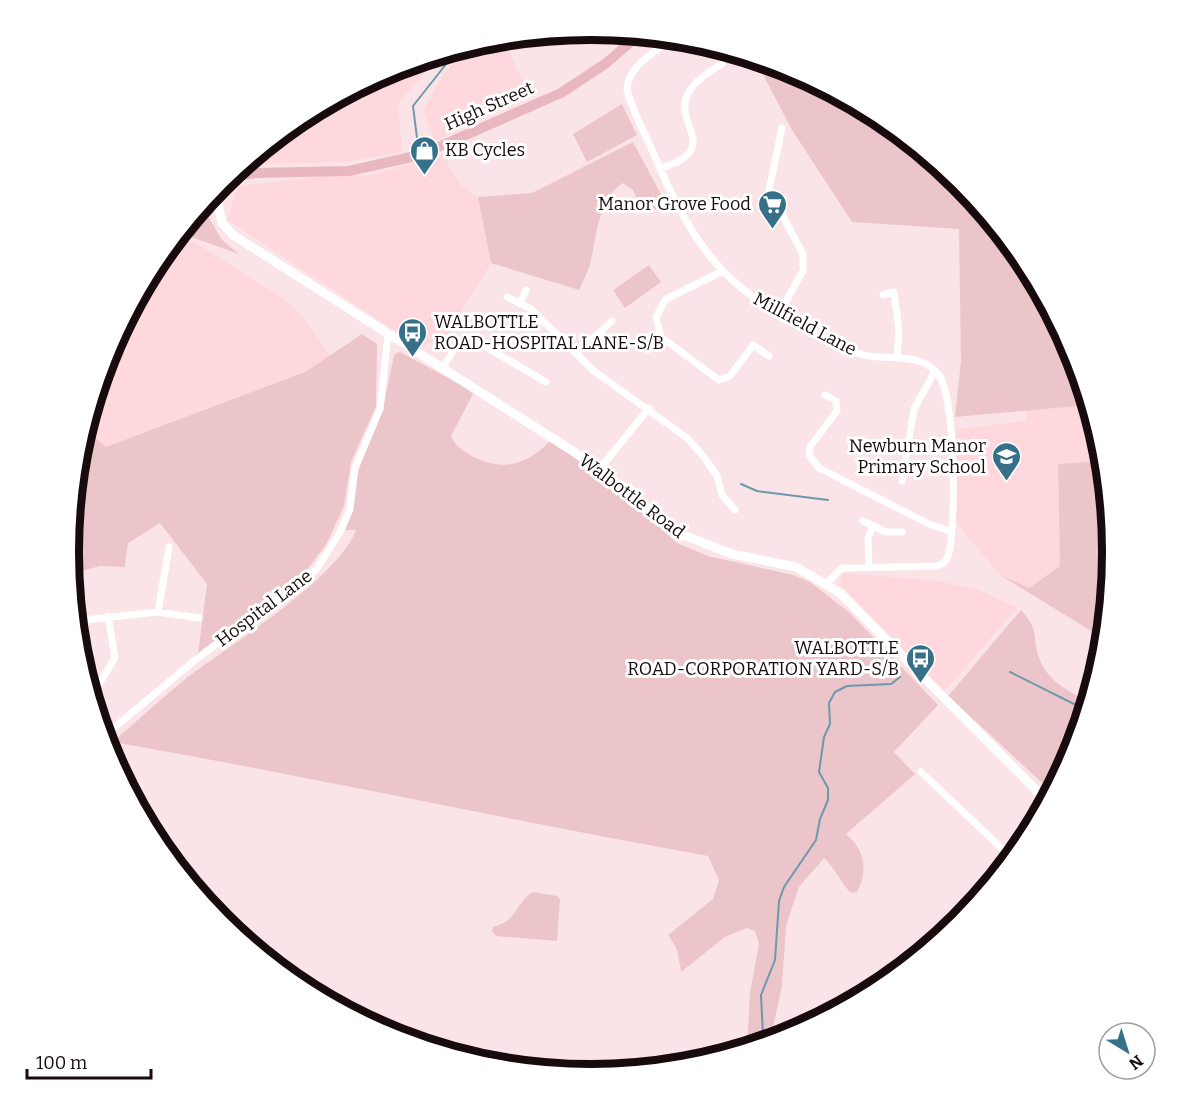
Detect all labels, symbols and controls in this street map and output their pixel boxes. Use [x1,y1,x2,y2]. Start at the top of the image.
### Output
street label: High Street [441,76,537,135]
shop icon: KB Cycles [408,134,440,176]
place label: KB Cycles [445,139,525,161]
supermarket icon: Manor Grove Food [756,188,788,230]
place label: Manor Grove Food [598,193,751,215]
street label: Millfield Lane [750,288,860,360]
place label: WALBOTTLE ROAD-HOSPITAL LANE-S/B [434,311,664,354]
bus stop icon: WALBOTTLE ROAD-HOSPITAL LANE-S/B [397,316,429,358]
place label: Newburn Manor Primary School [849,435,986,478]
school or university icon: Newburn Manor Primary School [991,440,1023,482]
street label: Walbottle Road [575,449,689,543]
street label: Hospital Lane [212,565,316,651]
place label: WALBOTTLE ROAD-CORPORATION YARD-S/B [627,637,899,680]
bus stop icon: WALBOTTLE ROAD-CORPORATION YARD-S/B [904,642,936,684]
north arrow [1097,1021,1157,1081]
scale bar [27,1042,152,1080]
text: N [1125,1051,1147,1074]
text: 100 m [36,1052,87,1074]

